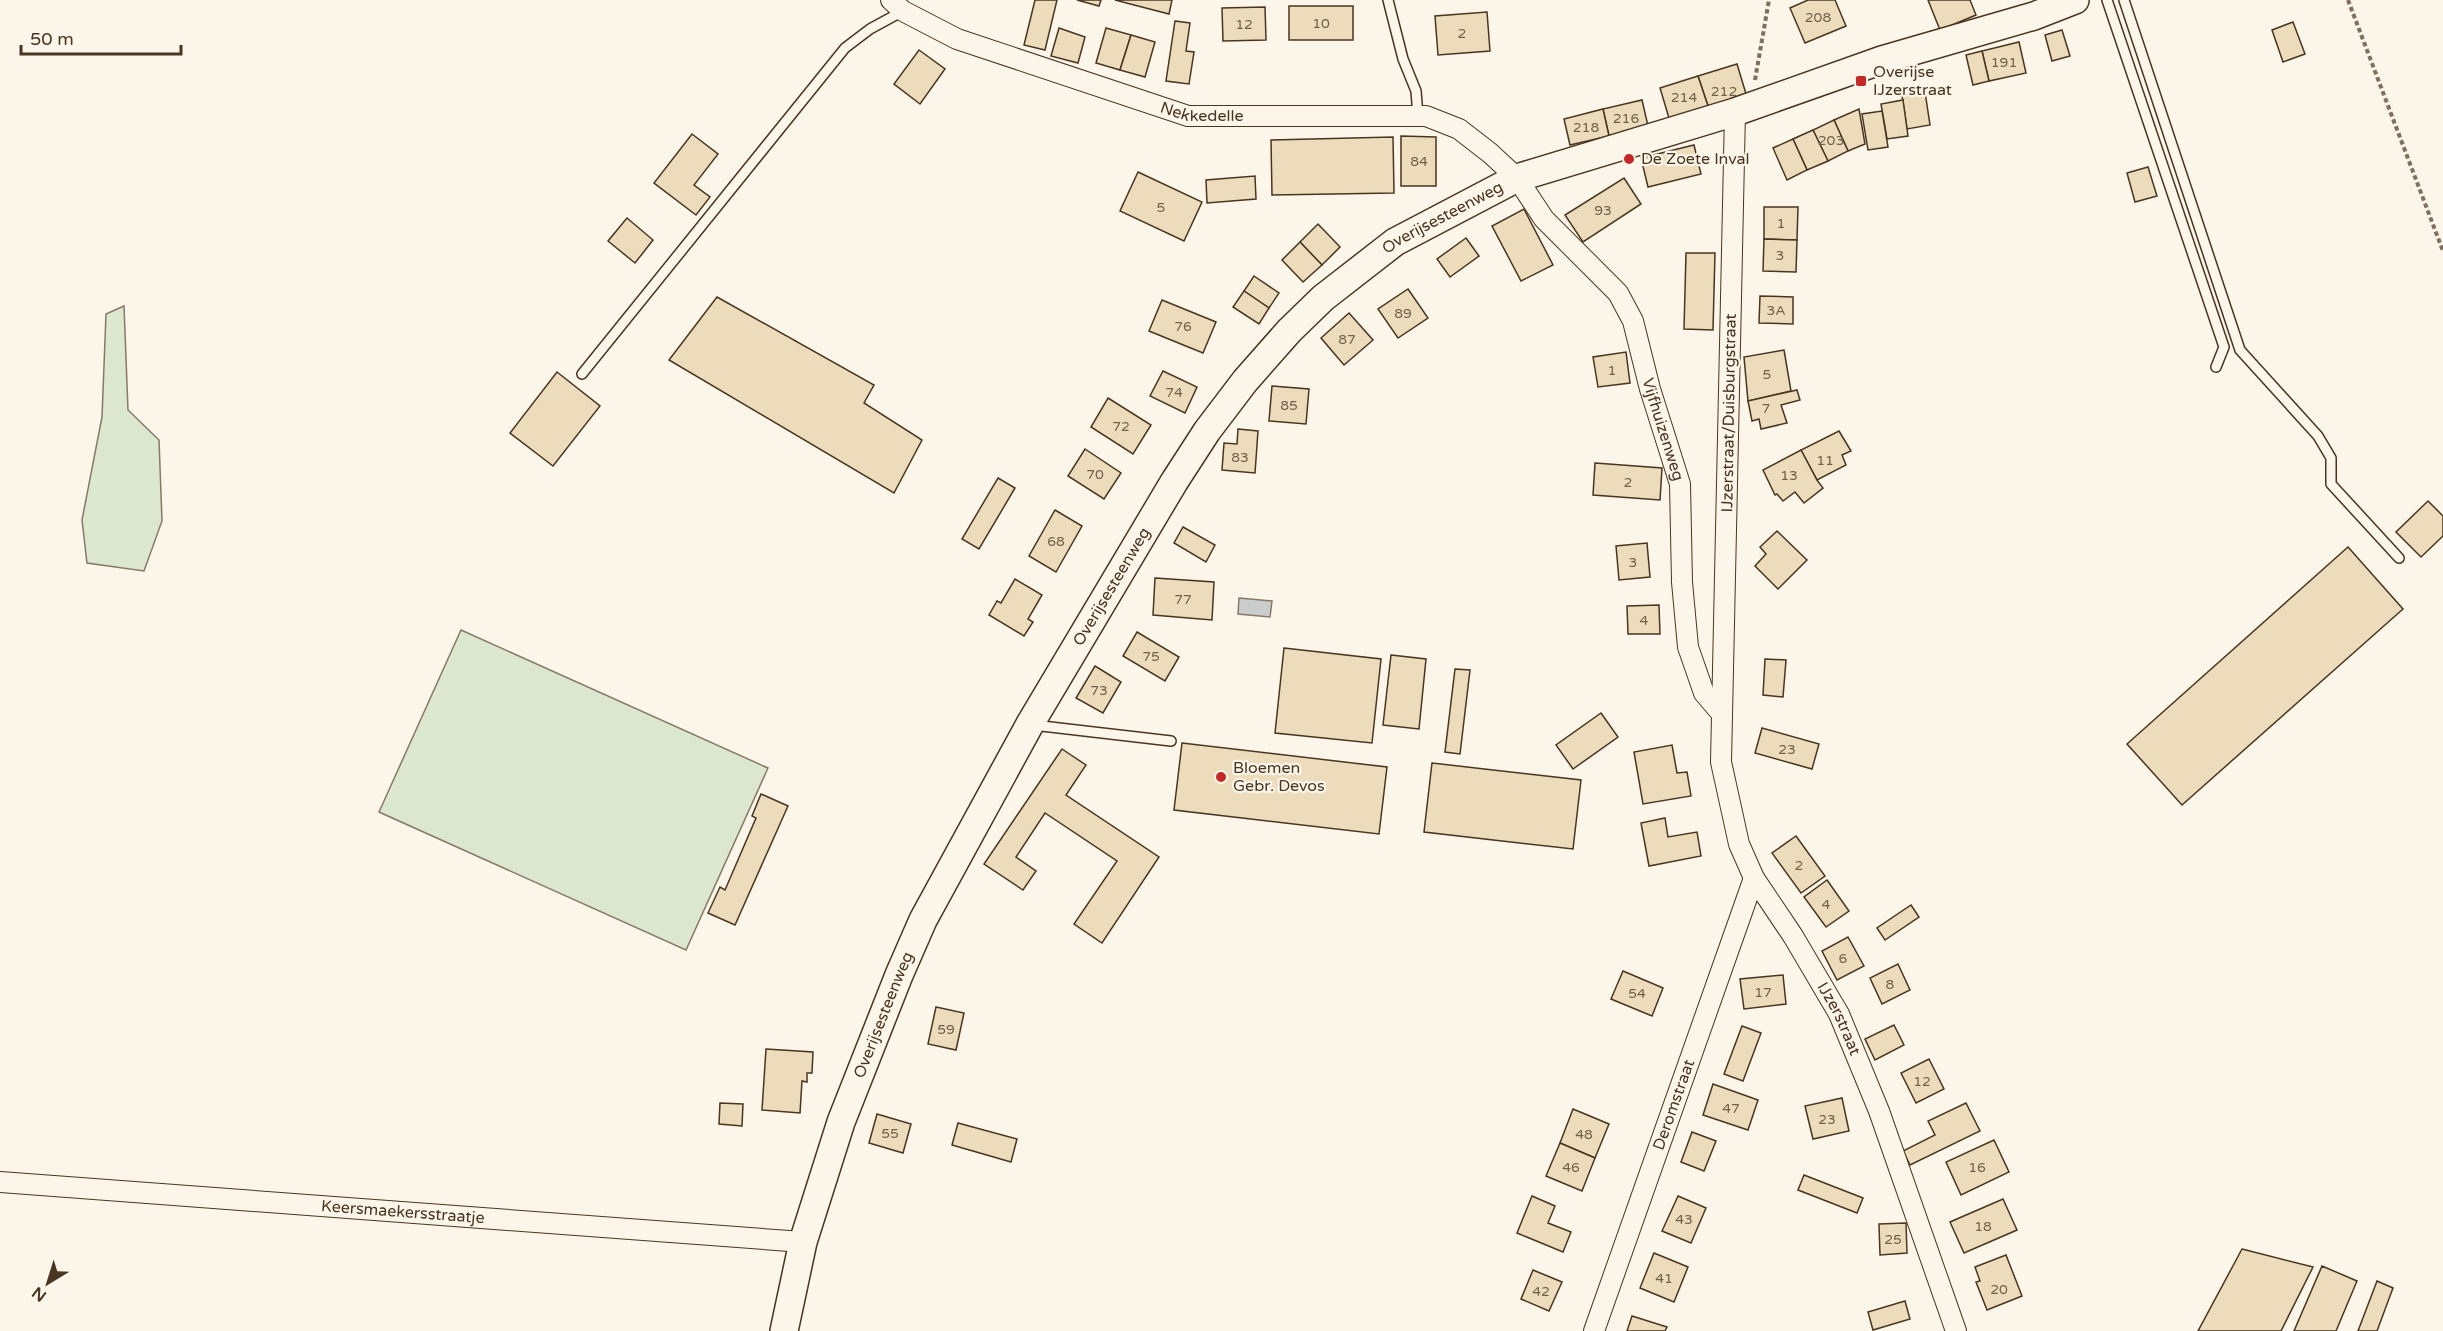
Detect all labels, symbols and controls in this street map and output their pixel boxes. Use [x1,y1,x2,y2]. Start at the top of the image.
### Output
house number: 208 [1805,9,1831,26]
house number: 10 [1312,15,1330,32]
house number: 12 [1235,16,1253,33]
scale bar [21,18,182,56]
house number: 2 [1458,25,1466,42]
text: 50 m [30,28,74,50]
house number: 191 [1991,54,2017,71]
place label: Overijse IJzerstraat [1873,62,1952,100]
marker: Overijse IJzerstraat [1854,74,1868,88]
house number: 212 [1711,83,1737,100]
house number: 214 [1671,89,1697,106]
street label: Nekkedelle [1158,97,1244,126]
house number: 216 [1613,110,1639,127]
house number: 218 [1573,119,1599,136]
house number: 203 [1818,132,1844,149]
place label: De Zoete Inval [1641,149,1750,169]
marker: De Zoete Inval [1622,152,1636,166]
house number: 84 [1410,153,1428,170]
street label: Overijsesteenweg [1378,177,1507,258]
house number: 5 [1157,199,1165,216]
house number: 93 [1594,202,1612,219]
house number: 1 [1777,215,1785,232]
house number: 3 [1776,247,1784,264]
house number: 3A [1766,302,1786,319]
house number: 89 [1394,305,1412,322]
street label: IJzerstraat/Duisburgstraat [1717,313,1741,513]
house number: 76 [1174,318,1192,335]
house number: 87 [1338,331,1356,348]
house number: 1 [1608,362,1616,379]
house number: 5 [1763,366,1771,383]
street label: Vijfhuizenweg [1638,376,1688,483]
house number: 74 [1165,384,1183,401]
house number: 85 [1280,397,1298,414]
house number: 7 [1762,400,1770,417]
house number: 72 [1112,418,1130,435]
house number: 83 [1231,449,1249,466]
house number: 11 [1816,452,1834,469]
house number: 70 [1086,466,1104,483]
house number: 13 [1780,467,1798,484]
house number: 2 [1624,474,1632,491]
street label: Overijsesteenweg [1069,524,1155,650]
house number: 68 [1047,533,1065,550]
house number: 3 [1629,554,1637,571]
house number: 77 [1174,591,1192,608]
house number: 4 [1640,612,1649,629]
house number: 75 [1142,648,1160,665]
house number: 73 [1090,682,1108,699]
house number: 23 [1778,741,1796,758]
place label: Bloemen Gebr. Devos [1233,758,1325,796]
marker: Bloemen Gebr. Devos [1214,770,1228,784]
house number: 2 [1795,857,1803,874]
house number: 4 [1822,896,1831,913]
street label: Overijsesteenweg [849,949,918,1081]
house number: 6 [1839,950,1848,967]
house number: 8 [1886,976,1895,993]
street label: IJzerstraat [1812,979,1865,1058]
house number: 17 [1754,984,1772,1001]
house number: 54 [1628,985,1646,1002]
house number: 59 [937,1021,955,1038]
street label: Deromstraat [1649,1057,1699,1153]
house number: 12 [1913,1073,1931,1090]
house number: 47 [1722,1100,1740,1117]
house number: 23 [1818,1111,1836,1128]
house number: 55 [881,1125,899,1142]
house number: 48 [1575,1126,1593,1143]
house number: 46 [1562,1159,1580,1176]
house number: 16 [1968,1159,1986,1176]
street label: Keersmaekersstraatje [320,1196,485,1228]
house number: 43 [1675,1211,1693,1228]
house number: 18 [1974,1218,1992,1235]
house number: 25 [1884,1231,1902,1248]
north arrow [18,1253,78,1313]
house number: 41 [1655,1270,1673,1287]
house number: 20 [1990,1281,2008,1298]
text: N [28,1282,51,1306]
house number: 42 [1532,1283,1550,1300]

